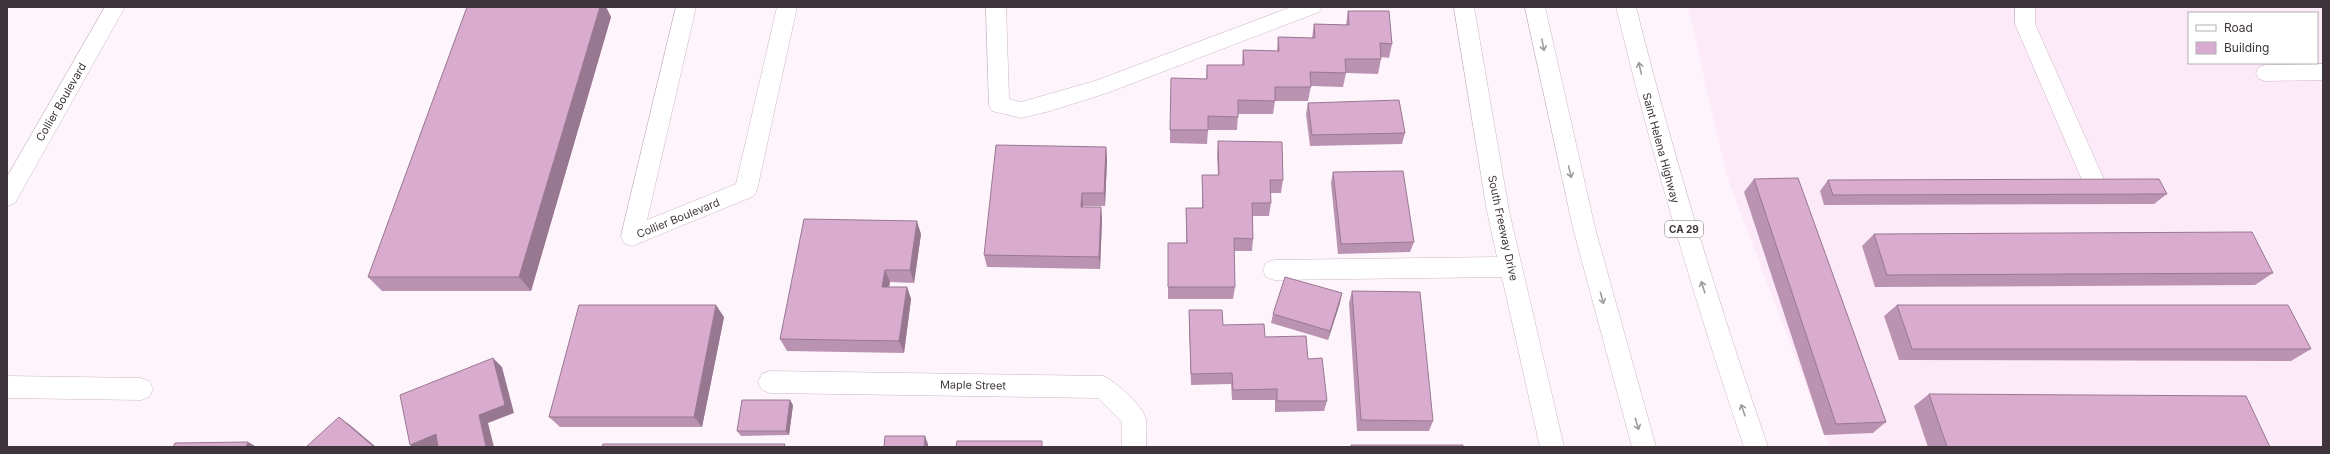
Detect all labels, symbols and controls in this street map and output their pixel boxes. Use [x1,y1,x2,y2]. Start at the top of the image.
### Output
legend [2188,12,2318,64]
text: Road [2224,20,2253,35]
one-way arrow [1539,38,1547,51]
text: Building [2224,40,2269,55]
street label: Collier Boulevard [33,60,89,144]
one-way arrow [1635,61,1643,74]
street label: Saint Helena Highway [1640,91,1682,205]
one-way arrow [1567,165,1575,178]
street label: South Freeway Drive [1485,174,1521,282]
street label: Collier Boulevard [634,195,722,241]
road number: CA 29 [1665,221,1703,237]
one-way arrow [1699,280,1706,293]
one-way arrow [1599,292,1606,305]
street label: Maple Street [940,377,1007,393]
one-way arrow [1739,405,1747,417]
one-way arrow [1634,417,1641,430]

